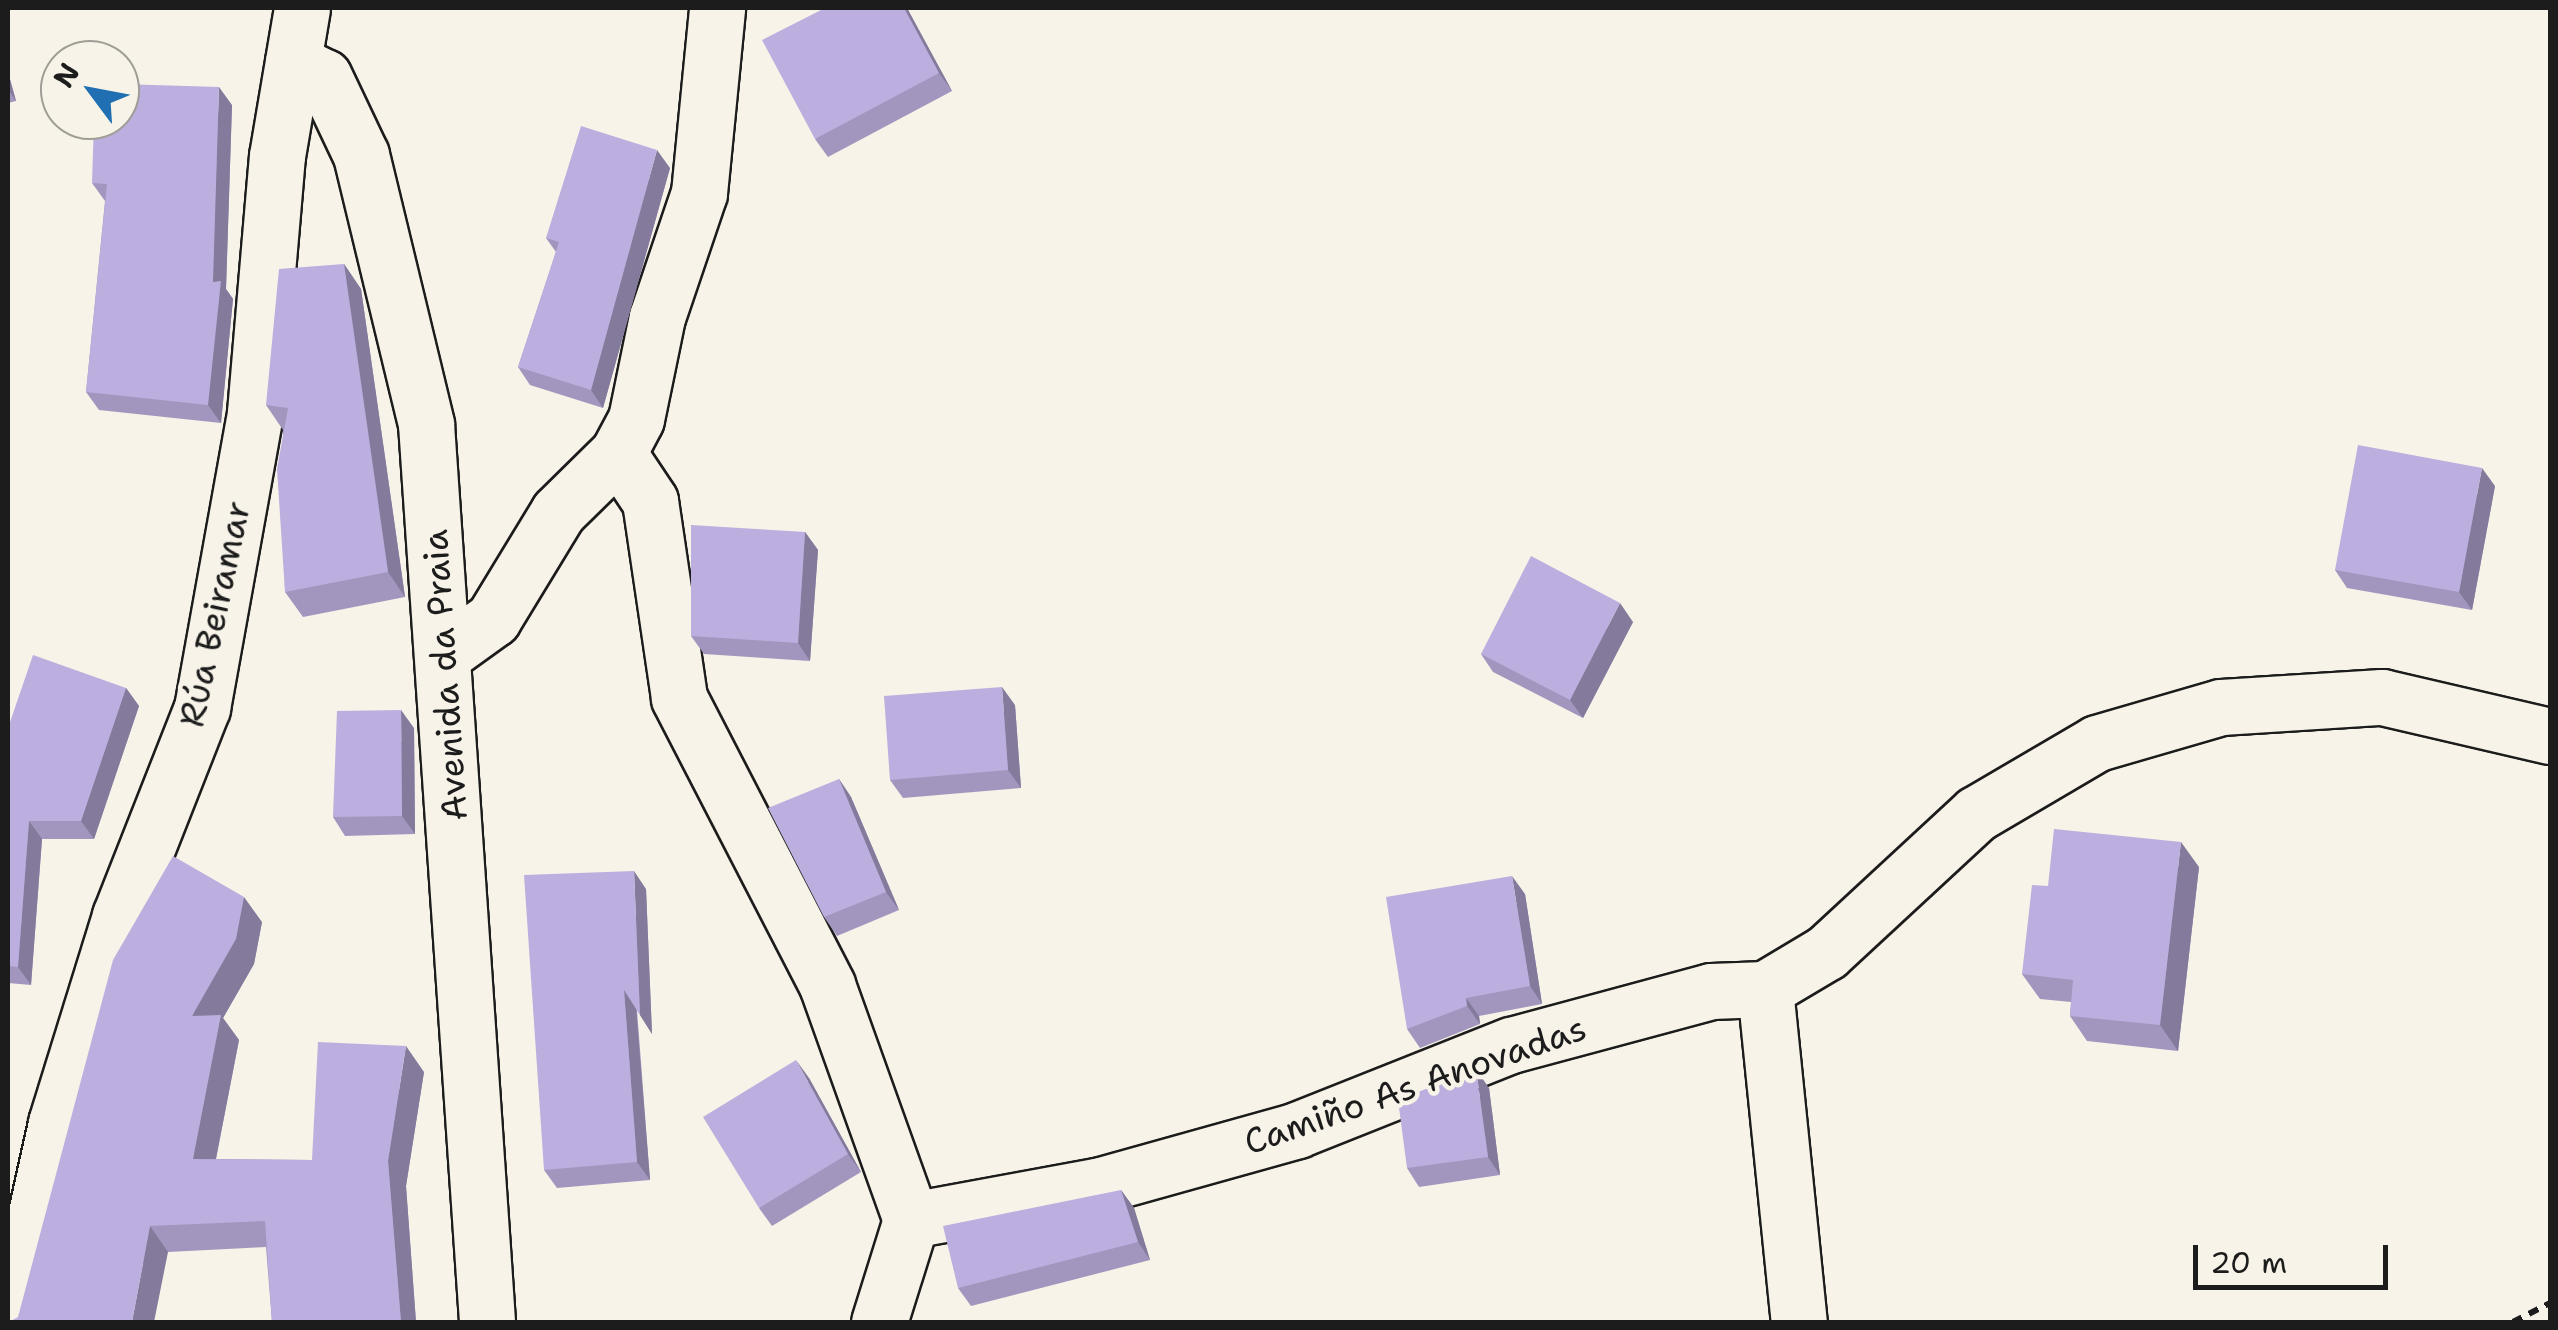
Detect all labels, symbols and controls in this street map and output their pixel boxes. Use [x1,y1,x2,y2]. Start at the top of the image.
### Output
north arrow [40,40,140,140]
text: N [44,56,88,95]
street label: Rúa Beiramar [171,497,259,731]
street label: Avenida da Praia [414,528,476,822]
street label: Camiño As Anovadas [1238,1007,1592,1163]
scale bar [2198,1225,2393,1287]
text: 20 m [2210,1242,2287,1283]

